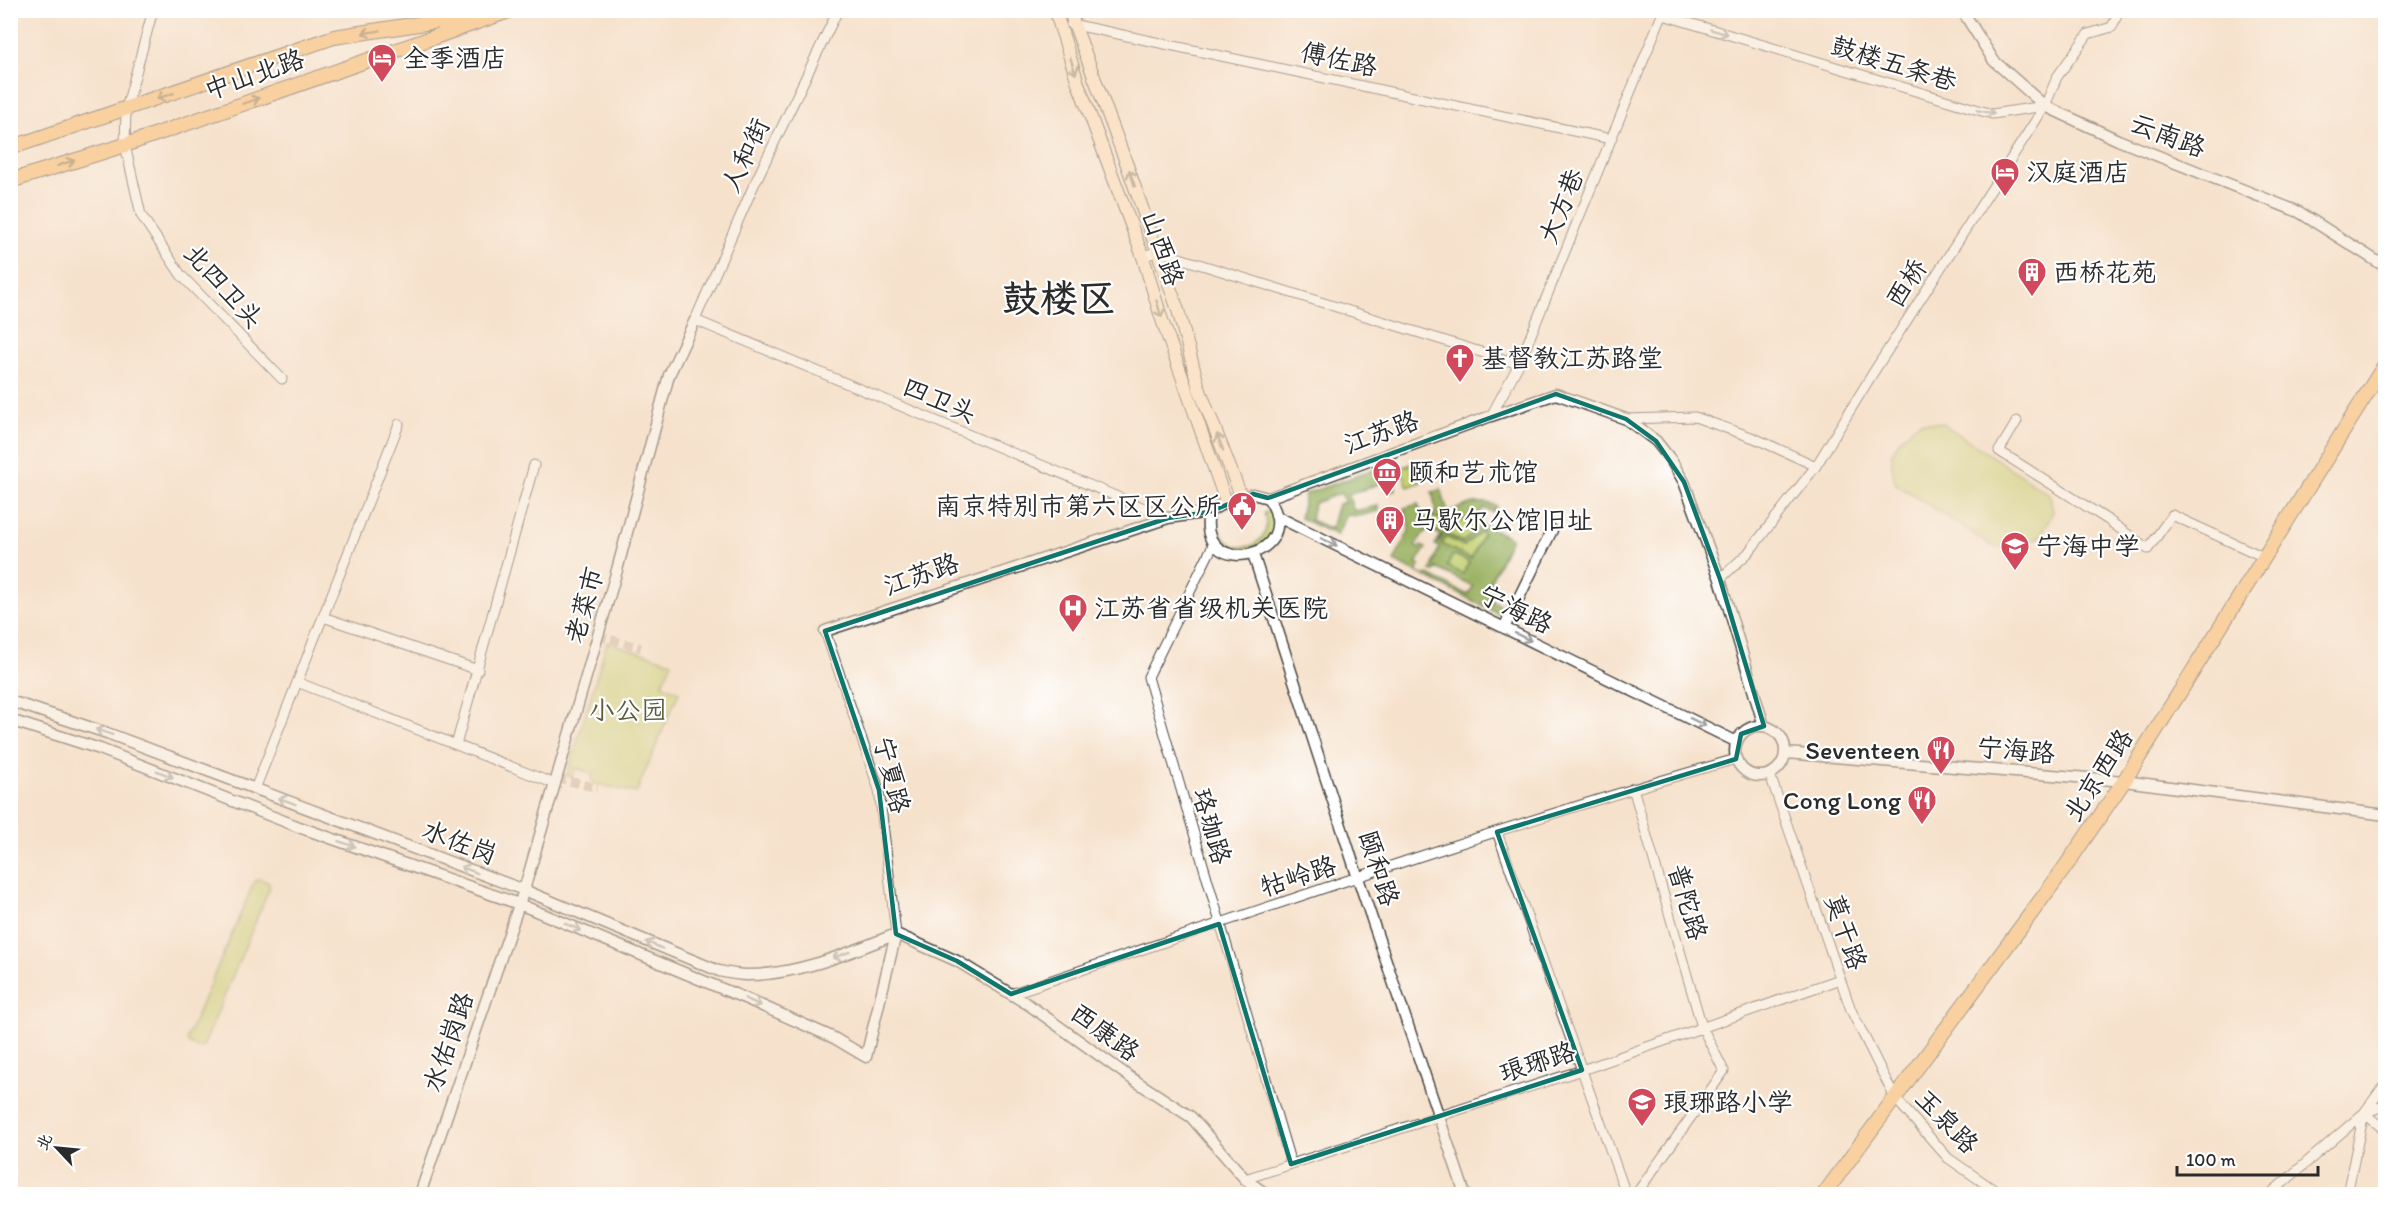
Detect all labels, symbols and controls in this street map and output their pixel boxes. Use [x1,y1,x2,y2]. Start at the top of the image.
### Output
one-way arrow [362,26,381,37]
one-way arrow [1709,27,1728,38]
street label: 鼓楼五条巷 [1827,29,1961,97]
street label: 傅佐路 [1298,35,1380,83]
street label: 中山北路 [200,42,308,106]
hotel icon: 全季酒店 [366,42,398,84]
place label: 全季酒店 [403,42,507,74]
one-way arrow [1068,56,1079,75]
one-way arrow [156,91,175,102]
one-way arrow [241,94,260,105]
street label: 云南路 [2126,106,2210,164]
one-way arrow [1976,107,1995,118]
street label: 人和街 [714,113,776,197]
hotel icon: 汉庭酒店 [1989,156,2021,198]
place label: 汉庭酒店 [2026,156,2130,188]
one-way arrow [56,157,75,168]
street label: 大方巷 [1532,164,1590,248]
one-way arrow [1125,169,1136,187]
street label: 山西路 [1135,206,1191,290]
street label: 北四卫头 [177,237,271,335]
street label: 西桥 [1878,252,1934,314]
building icon: 西桥花苑 [2016,256,2048,298]
place label: 西桥花苑 [2053,256,2157,288]
district label: 鼓楼区 [1002,275,1116,321]
one-way arrow [1154,299,1165,318]
church icon: 基督教江苏路堂 [1444,342,1476,384]
place label: 基督教江苏路堂 [1481,342,1663,374]
street label: 四卫头 [898,370,982,430]
street label: 江苏路 [1339,404,1423,460]
one-way arrow [1214,433,1225,452]
museum icon: 颐和艺术馆 [1371,456,1403,498]
place label: 颐和艺术馆 [1408,456,1538,488]
place label: 南京特别市第六区区公所 [935,490,1221,522]
public building icon: 南京特别市第六区区公所 [1226,490,1258,532]
building icon: 马歇尔公馆旧址 [1374,504,1406,546]
place label: 马歇尔公馆旧址 [1411,504,1593,536]
school or university icon: 宁海中学 [1999,530,2031,572]
place label: 宁海中学 [2036,530,2140,562]
one-way arrow [1319,536,1337,548]
street label: 江苏路 [879,546,963,602]
street label: 老菜市 [558,563,610,647]
street label: 宁海路 [1474,578,1558,640]
hospital icon: 江苏省省级机关医院 [1057,592,1089,634]
place label: 江苏省省级机关医院 [1094,592,1328,624]
one-way arrow [1513,631,1531,643]
park label: 小公园 [589,694,667,726]
one-way arrow [1689,717,1707,729]
street label: 北京西路 [2056,723,2140,827]
one-way arrow [95,725,114,736]
street label: 宁海路 [1976,731,2056,769]
street label: 宁夏路 [867,733,917,817]
place label: Seventeen [1805,734,1920,766]
restaurant icon: Seventeen [1925,734,1957,776]
one-way arrow [155,769,174,780]
street label: 珞珈路 [1186,784,1238,868]
place label: Cong Long [1783,784,1902,816]
restaurant icon: Cong Long [1906,784,1938,826]
one-way arrow [278,795,296,806]
street label: 水佐岗 [418,813,502,871]
street label: 颐和路 [1352,826,1406,910]
one-way arrow [337,839,356,850]
street label: 牯岭路 [1256,849,1340,903]
street label: 普陀路 [1662,860,1714,944]
one-way arrow [460,864,479,875]
street label: 莫干路 [1818,890,1874,974]
one-way arrow [563,922,582,933]
one-way arrow [645,939,663,950]
one-way arrow [832,951,851,962]
street label: 水佑岗路 [416,988,480,1096]
street label: 西康路 [1064,996,1146,1068]
one-way arrow [743,997,761,1008]
street label: 琅琊路 [1495,1035,1579,1089]
street label: 玉泉路 [1908,1082,1986,1160]
school or university icon: 琅琊路小学 [1626,1086,1658,1128]
place label: 琅琊路小学 [1663,1086,1793,1118]
north arrow [27,1118,87,1178]
text: 北 [32,1130,56,1153]
scale bar [2177,1139,2318,1177]
text: 100 m [2186,1149,2236,1171]

